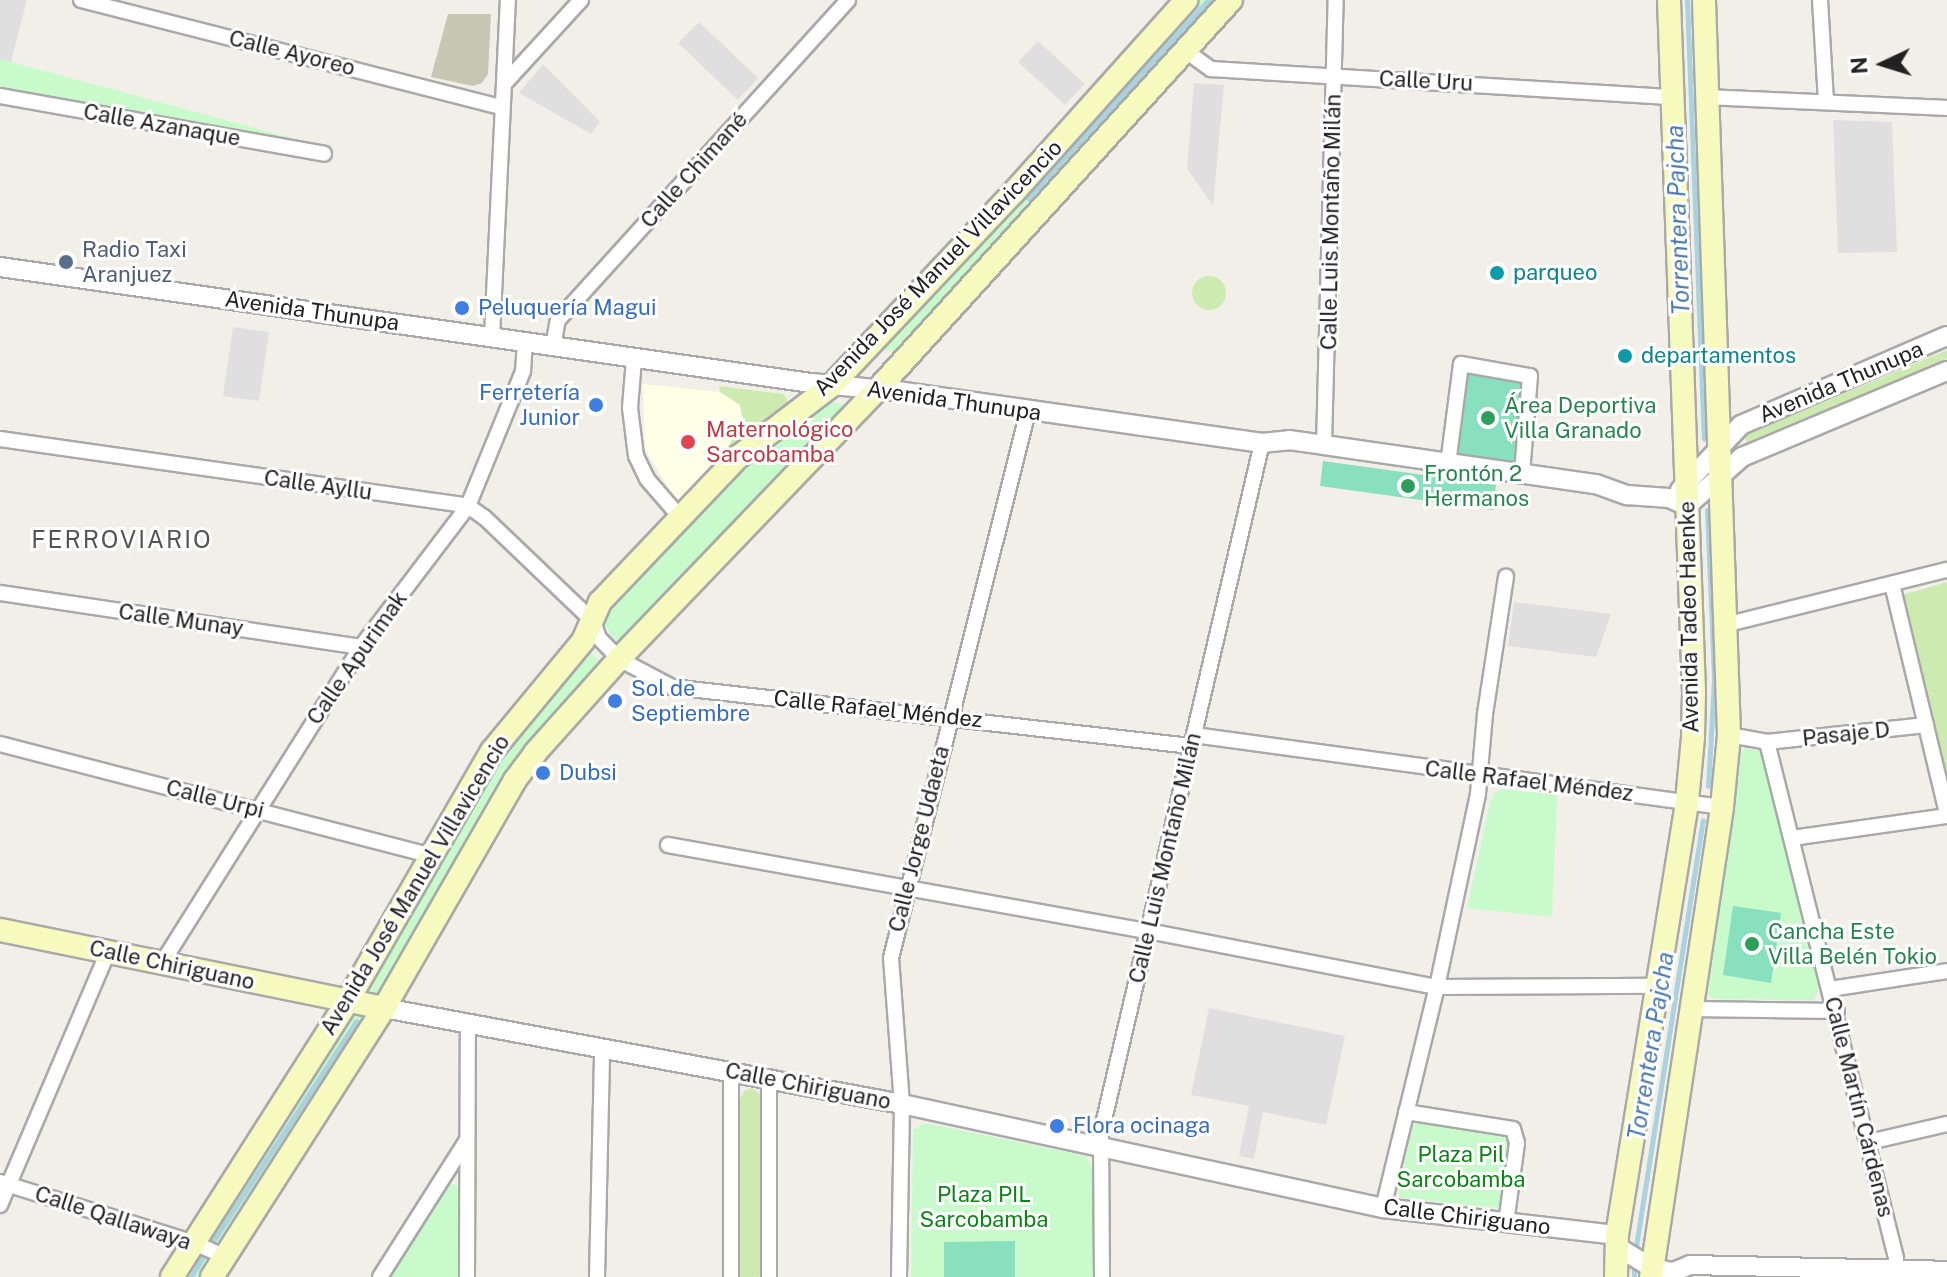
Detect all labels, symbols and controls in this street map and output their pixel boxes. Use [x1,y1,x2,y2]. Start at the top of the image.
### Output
north arrow [1843,24,1923,104]
street label: Calle Ayoreo [226,25,358,81]
text: N [1845,56,1873,75]
street label: Calle Uru [1378,65,1474,97]
street label: Calle Luis Montaño Milán [1316,93,1346,351]
street label: Calle Azanaque [81,98,243,152]
street label: Calle Chimané [635,106,753,234]
water label: Torrentera Pajcha [1660,125,1696,315]
street label: Avenida José Manuel Villavicencio [808,134,1068,402]
place label: Radio Taxi Aranjuez [82,236,187,288]
marker: Radio Taxi Aranjuez [57,253,75,271]
place label: parqueo [1513,260,1597,286]
marker: parqueo [1488,264,1506,282]
street label: Avenida Thunupa [223,286,401,336]
place label: Peluquería Magui [478,295,656,321]
marker: Peluquería Magui [453,299,471,317]
street label: Avenida Thunupa [1755,336,1927,428]
place label: departamentos [1641,343,1796,369]
marker: departamentos [1616,347,1634,365]
street label: Avenida Thunupa [865,376,1043,426]
place label: Ferretería Junior [479,379,580,430]
place label: Área Deportiva Villa Granado [1504,392,1656,444]
marker: Ferretería Junior [587,396,605,414]
marker: Área Deportiva Villa Granado [1479,409,1497,427]
place label: Maternológico Sarcobamba [706,416,854,468]
marker: Maternológico Sarcobamba [677,431,699,453]
place label: Frontón 2 Hermanos [1424,460,1529,512]
street label: Calle Ayllu [262,464,374,506]
marker: Frontón 2 Hermanos [1399,477,1417,495]
street label: Avenida Tadeo Haenke [1674,501,1704,733]
district label: FERROVIARIO [31,526,213,554]
street label: Calle Apurimak [301,586,413,730]
street label: Calle Munay [117,598,245,642]
place label: Sol de Septiembre [631,675,750,726]
street label: Calle Rafael Méndez [772,685,984,733]
marker: Sol de Septiembre [606,692,624,710]
street label: Pasaje D [1801,716,1891,752]
street label: Avenida José Manuel Villavicencio [315,730,515,1040]
street label: Calle Luis Montaño Milán [1123,730,1207,986]
street label: Calle Jorge Udaeta [883,743,955,935]
street label: Calle Rafael Méndez [1423,755,1635,807]
place label: Dubsi [559,760,617,786]
marker: Dubsi [534,764,552,782]
street label: Calle Urpi [163,774,267,824]
place label: Cancha Este Villa Belén Tokio [1768,918,1937,970]
street label: Calle Chiriguano [87,935,257,995]
marker: Cancha Este Villa Belén Tokio [1743,935,1761,953]
water label: Torrentera Pajcha [1622,950,1680,1142]
street label: Calle Martín Cárdenas [1819,994,1899,1220]
street label: Calle Chiriguano [723,1057,893,1115]
place label: Flora ocinaga [1073,1113,1211,1139]
marker: Flora ocinaga [1048,1117,1066,1135]
park label: Plaza Pil Sarcobamba [1397,1141,1525,1192]
street label: Calle Qallawaya [31,1180,195,1256]
park label: Plaza PIL Sarcobamba [920,1181,1048,1232]
street label: Calle Chiriguano [1382,1194,1552,1240]

